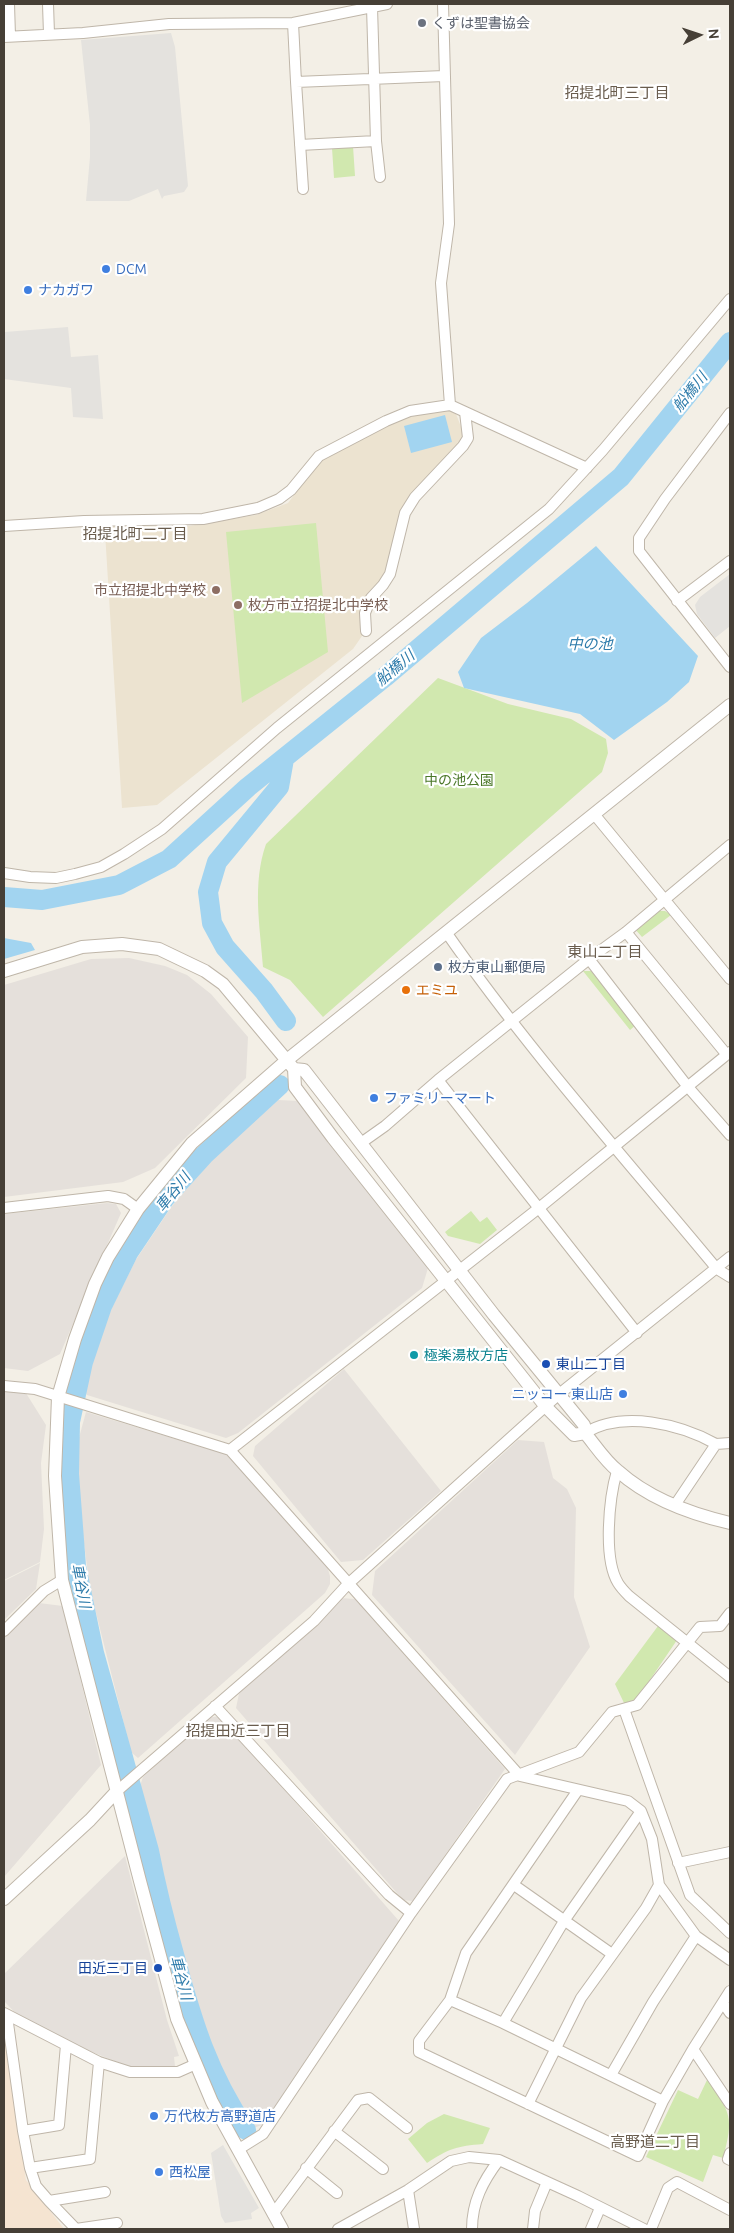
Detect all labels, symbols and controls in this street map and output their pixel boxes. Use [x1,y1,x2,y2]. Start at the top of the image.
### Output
north arrow [674,10,724,60]
place label: くずは聖書協会 [432,15,530,31]
marker: くずは聖書協会 [416,17,428,29]
text: N [706,28,722,40]
district label: 招提北町三丁目 [565,84,669,102]
place label: DCM [116,261,147,277]
marker: DCM [100,263,112,275]
place label: ナカガワ [38,282,94,298]
marker: ナカガワ [22,284,34,296]
water label: 船橋川 [669,369,711,415]
district label: 招提北町二丁目 [83,525,187,543]
place label: 市立招提北中学校 [94,582,206,598]
marker: 市立招提北中学校 [210,584,222,596]
place label: 枚方市立招提北中学校 [248,597,388,613]
marker: 枚方市立招提北中学校 [232,599,244,611]
water label: 中の池 [568,635,612,653]
water label: 船橋川 [372,647,418,689]
park label: 中の池公園 [424,772,494,788]
district label: 東山二丁目 [568,943,642,961]
place label: 枚方東山郵便局 [448,959,546,975]
marker: 枚方東山郵便局 [432,961,444,973]
place label: エミユ [416,982,458,998]
marker: エミユ [400,984,412,996]
place label: ファミリーマート [384,1090,496,1106]
marker: ファミリーマート [368,1092,380,1104]
water label: 車谷川 [152,1169,194,1215]
place label: 極楽湯枚方店 [424,1347,508,1363]
marker: 極楽湯枚方店 [408,1349,420,1361]
place label: 東山二丁目 [556,1356,626,1372]
marker: 東山二丁目 [540,1358,552,1370]
place label: ニッコー 東山店 [512,1386,613,1402]
marker: ニッコー 東山店 [617,1388,629,1400]
water label: 車谷川 [68,1562,94,1610]
district label: 招提田近三丁目 [186,1722,290,1740]
water label: 車谷川 [166,1954,196,2002]
place label: 田近三丁目 [78,1960,148,1976]
marker: 田近三丁目 [152,1962,164,1974]
place label: 万代枚方高野道店 [164,2108,276,2124]
marker: 万代枚方高野道店 [148,2110,160,2122]
district label: 高野道二丁目 [610,2133,700,2151]
place label: 西松屋 [169,2164,211,2180]
marker: 西松屋 [153,2166,165,2178]

